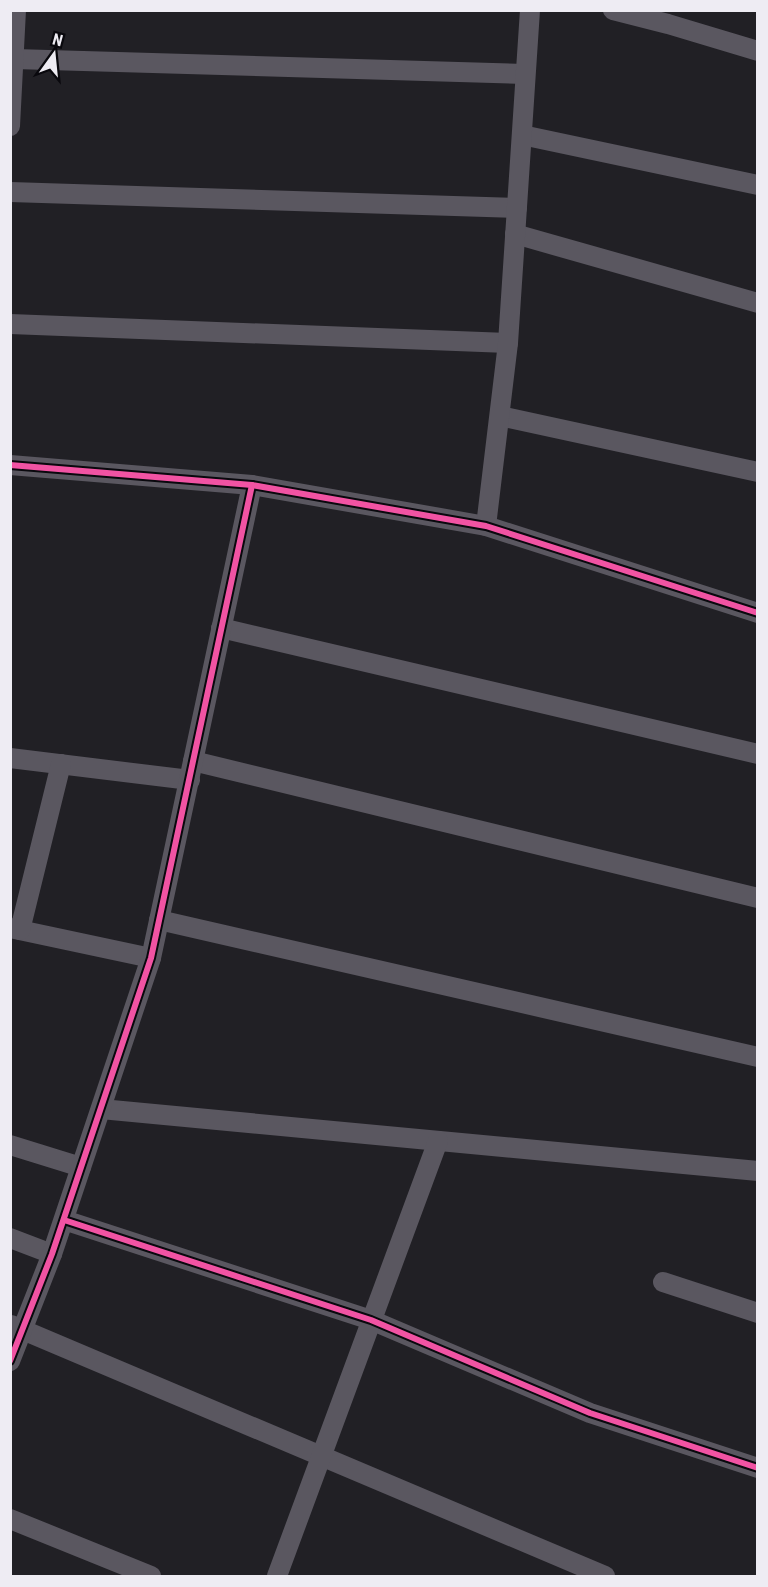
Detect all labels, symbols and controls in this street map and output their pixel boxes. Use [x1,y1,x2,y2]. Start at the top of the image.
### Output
north arrow [24,24,84,84]
text: N [51,30,65,50]

